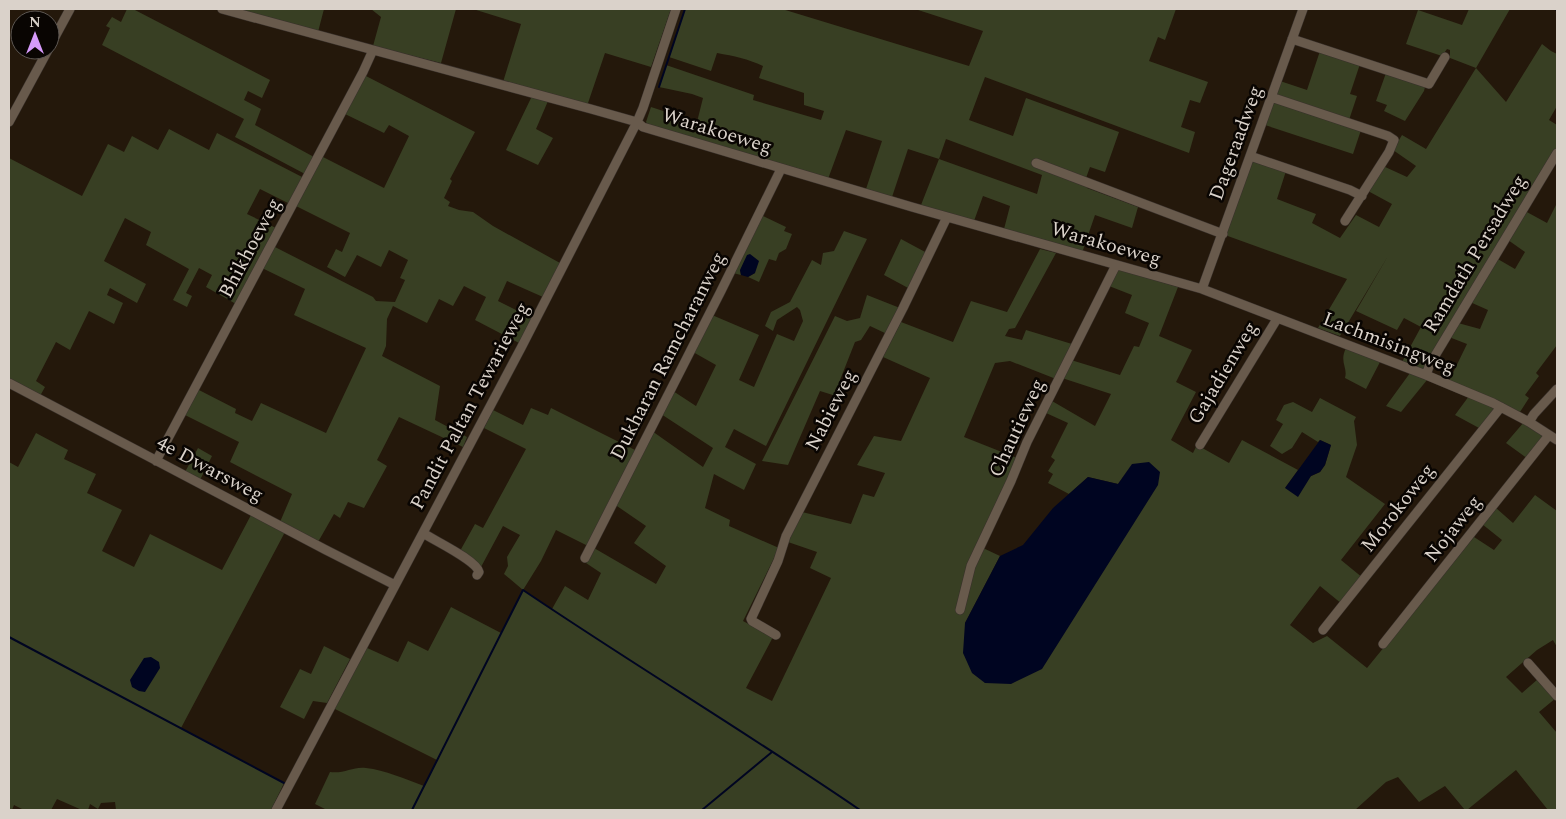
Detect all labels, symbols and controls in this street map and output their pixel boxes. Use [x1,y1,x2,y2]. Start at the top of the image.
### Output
north arrow [10,10,60,60]
text: N [29,12,41,33]
street label: Dageraadweg [1201,81,1271,205]
street label: Warakoeweg [658,100,776,162]
street label: Ramdath Persadweg [1416,169,1534,339]
street label: Bhikhoeweg [211,193,289,303]
street label: Warakoeweg [1047,214,1165,274]
street label: Dukharan Ramcharanweg [602,247,734,465]
street label: Pandit Paltan Tewarieweg [402,297,538,515]
street label: Lachmisingweg [1318,304,1460,382]
street label: Gajadienweg [1180,316,1266,430]
street label: Nabieweg [798,364,864,456]
street label: Chautieweg [981,374,1053,482]
street label: 4e Dwarsweg [151,428,269,510]
street label: Morokoweg [1354,457,1442,559]
street label: Nojaweg [1417,489,1489,569]

